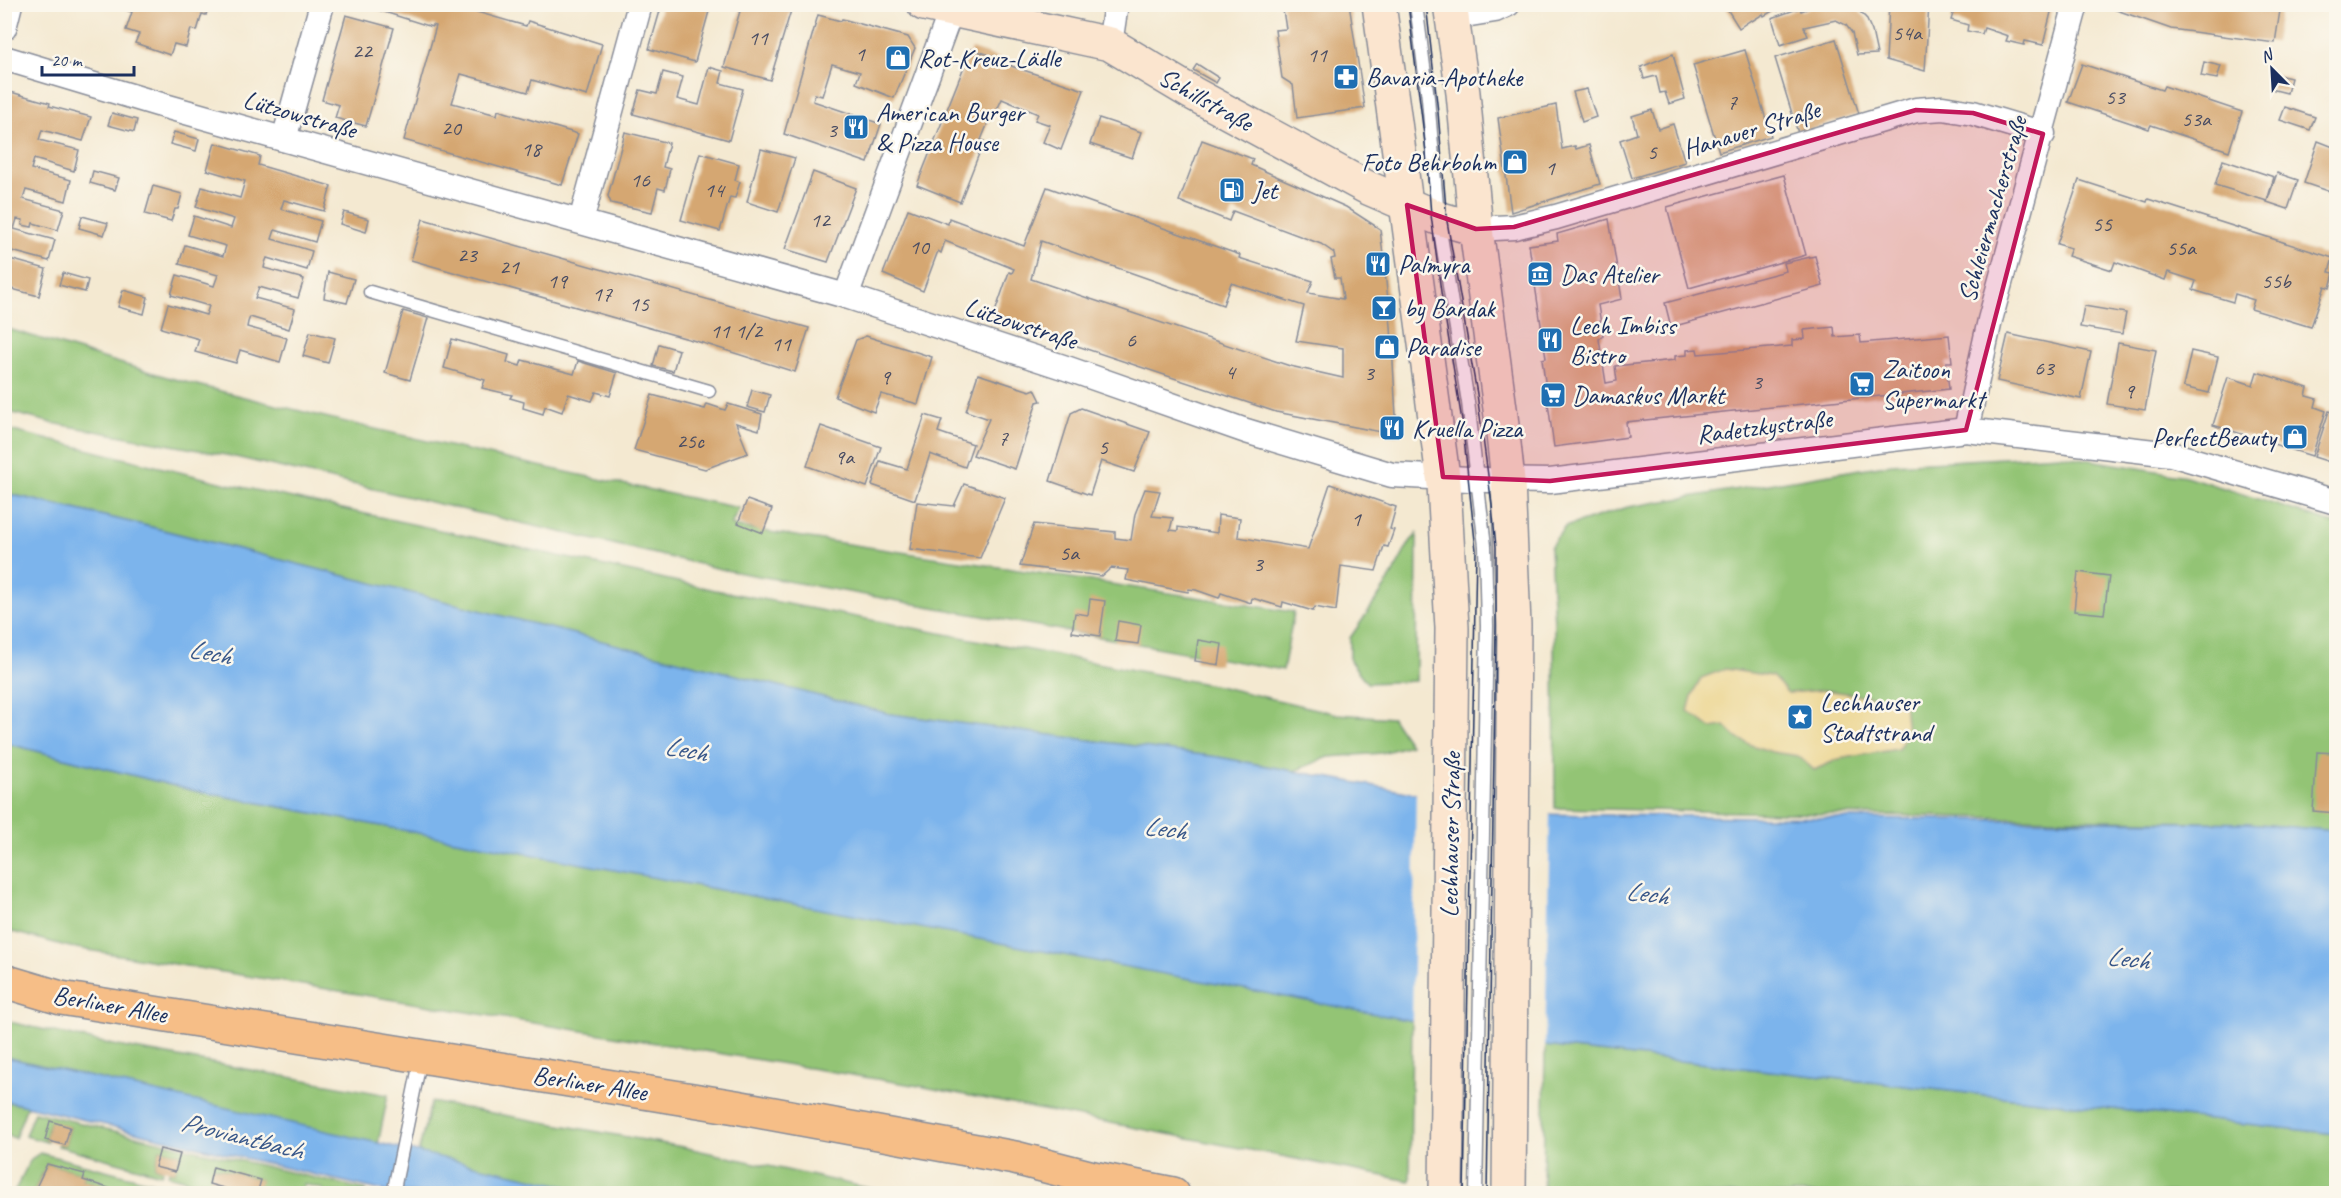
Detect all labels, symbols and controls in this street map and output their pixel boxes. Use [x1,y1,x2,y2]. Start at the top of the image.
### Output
house number: 54a [1892,19,1923,47]
house number: 11 [748,24,769,52]
house number: 22 [352,37,374,65]
scale bar [42,39,134,77]
north arrow [2242,39,2302,99]
house number: 1 [855,40,866,68]
house number: 11 [1307,41,1328,69]
place label: Rot-Kreuz-Lädle [918,42,1063,75]
shop icon: Rot-Kreuz-Lädle [883,43,913,73]
text: N [2258,44,2278,67]
text: 20 m [51,49,84,71]
street label: Schillstraße [1153,60,1261,140]
place label: Bavaria-Apotheke [1366,61,1524,94]
pharmacy icon: Bavaria-Apotheke [1331,62,1361,92]
street label: Lützowstraße [239,83,363,147]
house number: 53 [2105,83,2127,111]
house number: 7 [1727,88,1738,116]
street label: Hanauer Straße [1679,92,1826,166]
place label: American Burger & Pizza House [876,96,1027,159]
house number: 53a [2181,105,2212,133]
street label: Schleiermacherstraße [1950,110,2035,306]
restaurant icon: American Burger & Pizza House [841,112,871,142]
house number: 20 [441,114,463,142]
house number: 3 [827,116,839,144]
house number: 18 [521,135,543,163]
house number: 5 [1647,138,1658,166]
place label: Foto Behrbohm [1362,146,1497,179]
shop icon: Foto Behrbohm [1500,147,1530,177]
house number: 1 [1545,154,1556,182]
house number: 16 [630,166,651,194]
place label: Jet [1250,174,1279,207]
fuel station icon: Jet [1217,175,1247,205]
house number: 14 [704,176,726,204]
house number: 12 [810,206,832,234]
house number: 55 [2092,210,2113,238]
house number: 10 [909,233,931,261]
house number: 55a [2166,234,2197,262]
house number: 23 [457,241,479,269]
place label: Palmyra [1398,248,1471,281]
restaurant icon: Palmyra [1363,249,1393,279]
house number: 21 [499,253,520,281]
place label: Das Atelier [1560,258,1661,291]
museum icon: Das Atelier [1525,259,1555,289]
house number: 19 [547,267,569,295]
house number: 55b [2261,267,2292,295]
house number: 17 [592,280,613,308]
house number: 15 [629,290,650,318]
street label: Lützowstraße [961,290,1084,358]
place label: by Bardak [1404,292,1496,325]
bar icon: by Bardak [1369,293,1399,323]
place label: Lech Imbiss Bistro [1570,309,1678,372]
house number: 11 1/2 [710,317,764,345]
restaurant icon: Lech Imbiss Bistro [1535,325,1565,355]
house number: 6 [1126,326,1137,354]
house number: 11 [771,330,792,358]
place label: Paradise [1406,331,1483,364]
shop icon: Paradise [1372,332,1402,362]
place label: Zaitoon Supermarkt [1882,353,1987,416]
house number: 63 [2034,354,2056,382]
house number: 4 [1225,358,1237,386]
house number: 3 [1364,359,1376,387]
house number: 9 [880,363,892,391]
house number: 3 [1752,368,1764,396]
supermarket icon: Zaitoon Supermarkt [1847,369,1877,399]
house number: 9 [2124,377,2136,405]
place label: Damaskus Markt [1572,379,1726,412]
supermarket icon: Damaskus Markt [1538,380,1568,410]
street label: Radetzkystraße [1695,402,1836,451]
place label: Kruella Pizza [1412,412,1524,445]
restaurant icon: Kruella Pizza [1377,413,1407,443]
place label: PerfectBeauty [2152,421,2278,454]
shop icon: PerfectBeauty [2280,422,2310,452]
house number: 7 [998,424,1009,452]
house number: 25c [676,427,705,455]
house number: 5 [1098,433,1109,461]
house number: 9a [834,443,855,471]
house number: 1 [1351,505,1362,533]
house number: 5a [1059,539,1080,567]
house number: 3 [1253,550,1265,578]
water label: Lech [186,631,236,673]
place label: Lechhauser Stadtstrand [1820,686,1935,749]
place icon: Lechhauser Stadtstrand [1785,702,1815,732]
water label: Lech [662,728,712,770]
street label: Lechhauser Straße [1433,750,1468,918]
water label: Lech [1142,808,1190,848]
water label: Lech [1624,873,1672,913]
water label: Lech [2105,939,2153,978]
street label: Berliner Allee [50,978,171,1031]
street label: Berliner Allee [530,1058,651,1109]
water label: Proviantbach [178,1104,309,1168]

